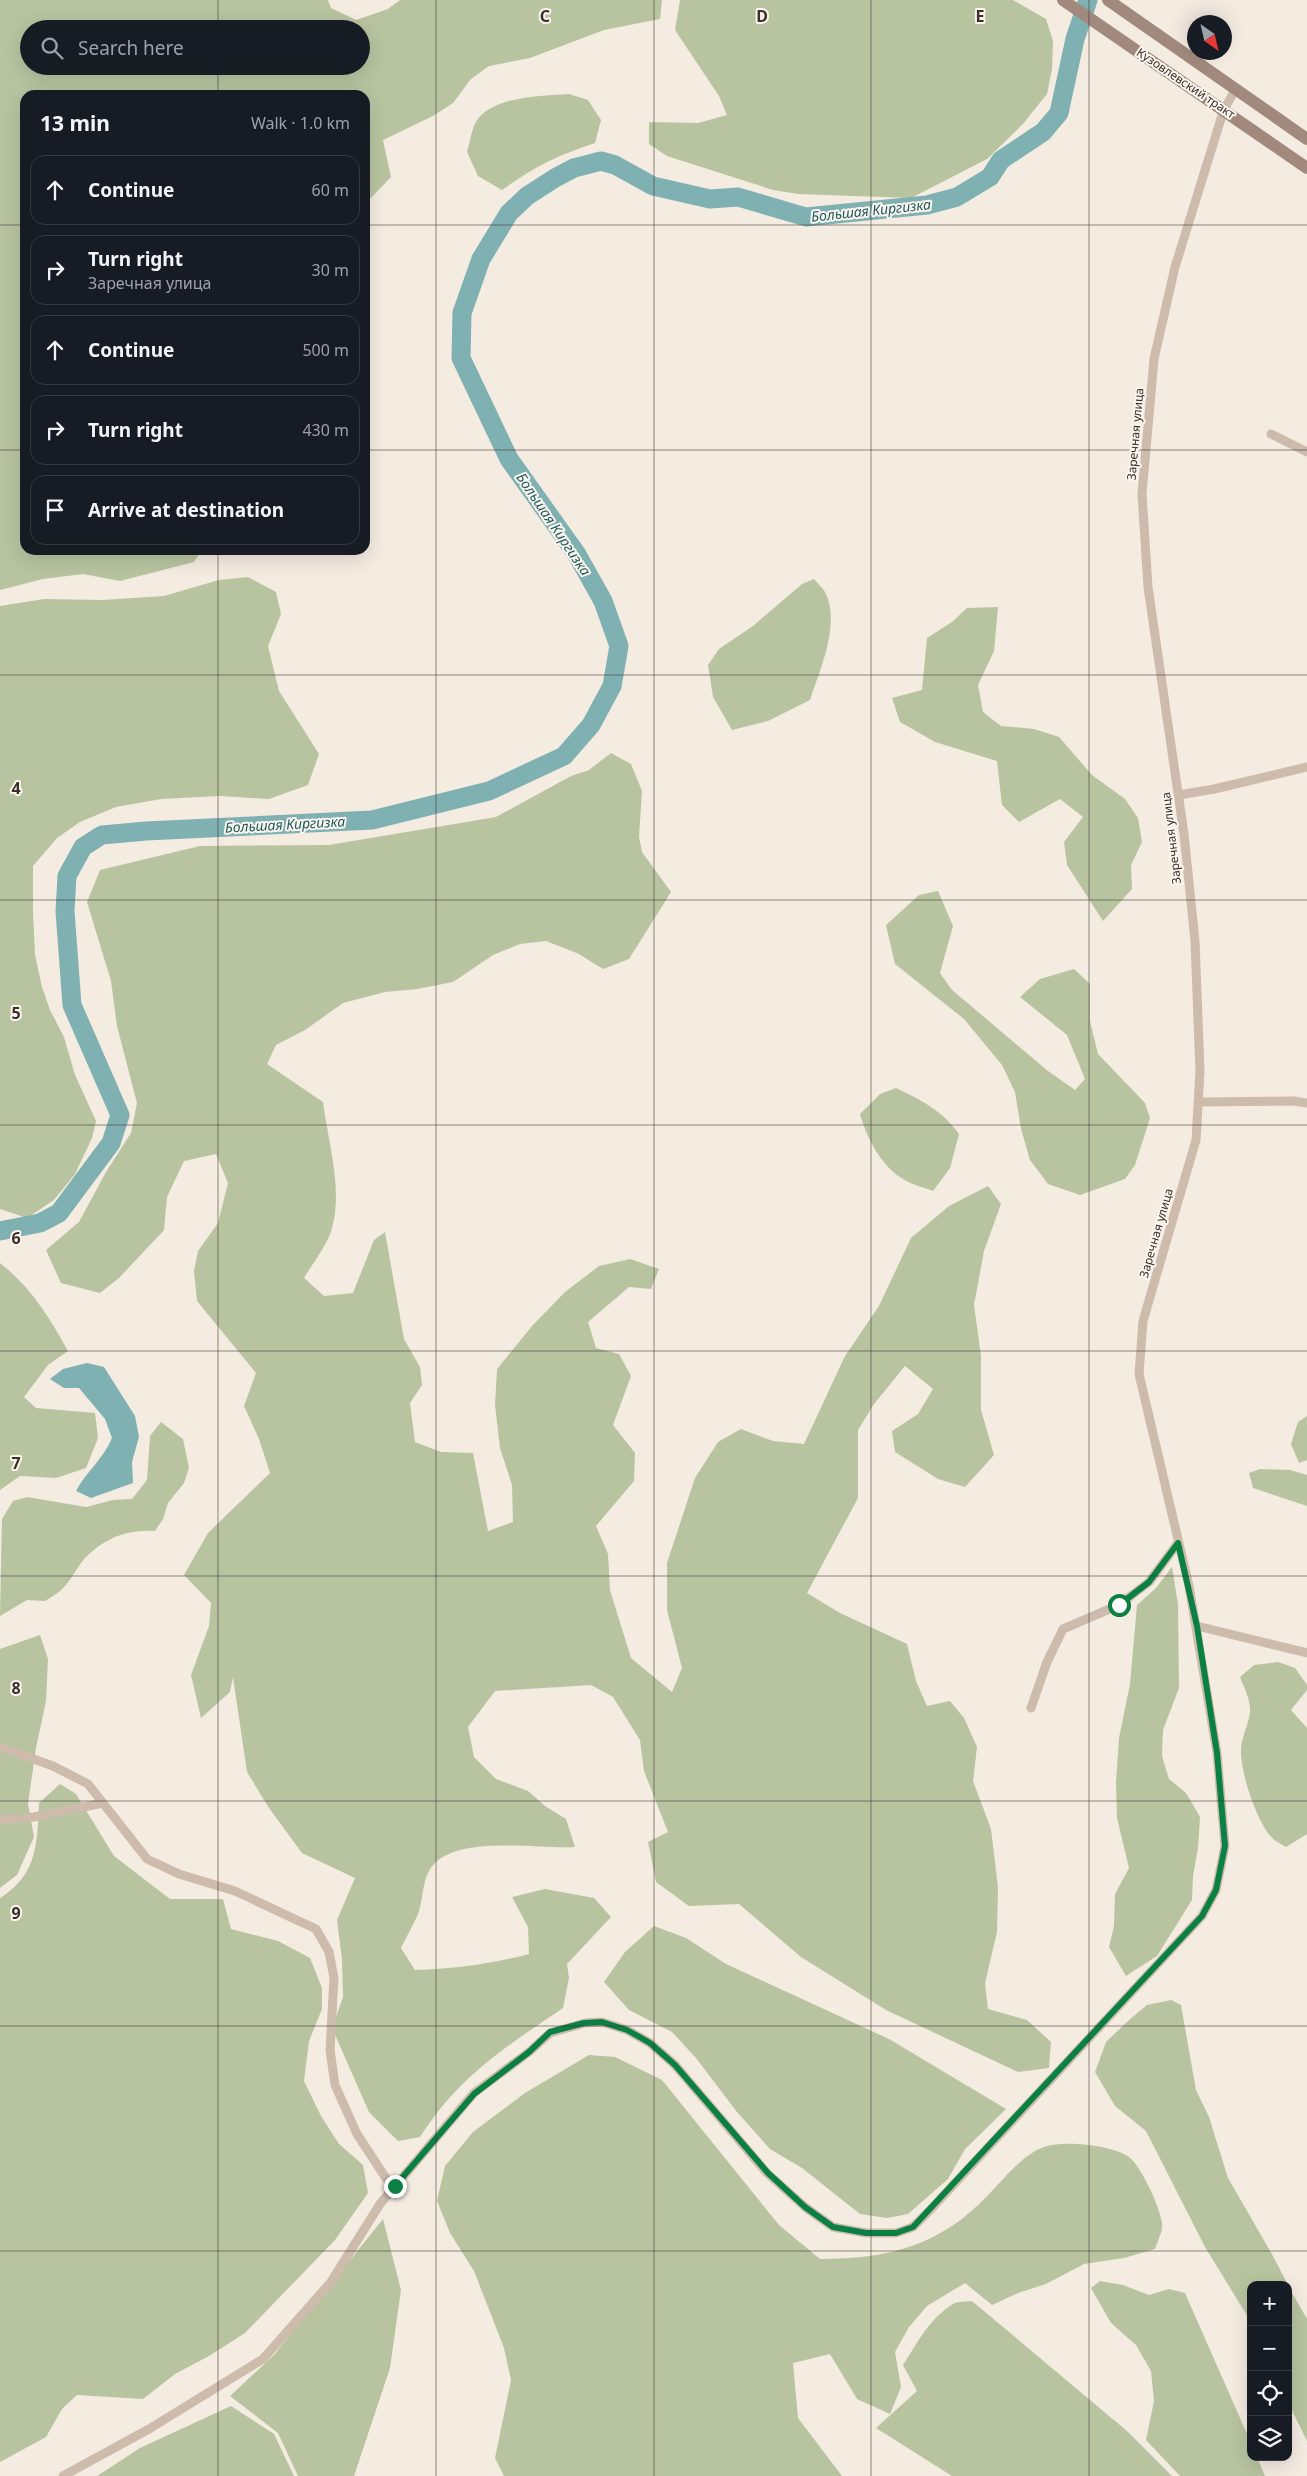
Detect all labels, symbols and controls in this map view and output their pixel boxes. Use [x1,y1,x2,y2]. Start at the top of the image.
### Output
text: C [540,5,550,27]
text: D [756,5,768,27]
text: E [976,5,985,27]
north arrow [1187,15,1232,60]
search box [20,20,370,75]
icon: search [38,34,66,62]
text: Search here [78,35,184,61]
street label: Кузовлевский тракт [1133,44,1239,123]
text: 13 min [40,109,110,137]
text: Walk · 1.0 km [251,112,350,134]
icon: ahead [41,176,69,204]
text: Continue [88,177,174,203]
text: 60 m [312,179,349,201]
water label: Большая Киргизка [810,194,932,226]
text: Turn right [88,246,183,272]
icon: right [41,256,69,284]
text: 30 m [312,259,349,281]
text: Заречная улица [88,272,211,294]
icon: ahead [41,336,69,364]
text: Continue [88,337,174,363]
text: 500 m [302,339,349,361]
street label: Заречная улица [1122,387,1148,481]
icon: right [41,416,69,444]
text: Turn right [88,417,183,443]
text: 430 m [302,419,349,441]
water label: Большая Киргизка [512,469,596,579]
icon: arrive [41,496,69,524]
text: Arrive at destination [88,497,284,523]
text: 4 [11,777,21,799]
street label: Заречная улица [1157,791,1185,885]
water label: Большая Киргизка [224,811,346,837]
text: 5 [11,1002,21,1024]
street label: Заречная улица [1135,1186,1177,1280]
text: 6 [11,1227,21,1249]
text: 7 [11,1452,21,1474]
route start [1108,1594,1131,1617]
text: 8 [11,1677,21,1699]
text: 9 [11,1902,21,1924]
route end [384,2175,407,2198]
map controls [1247,2281,1292,2461]
button: + [1247,2281,1292,2326]
button: − [1247,2326,1292,2371]
button: locate [1247,2371,1292,2416]
button: layers [1247,2416,1292,2461]

